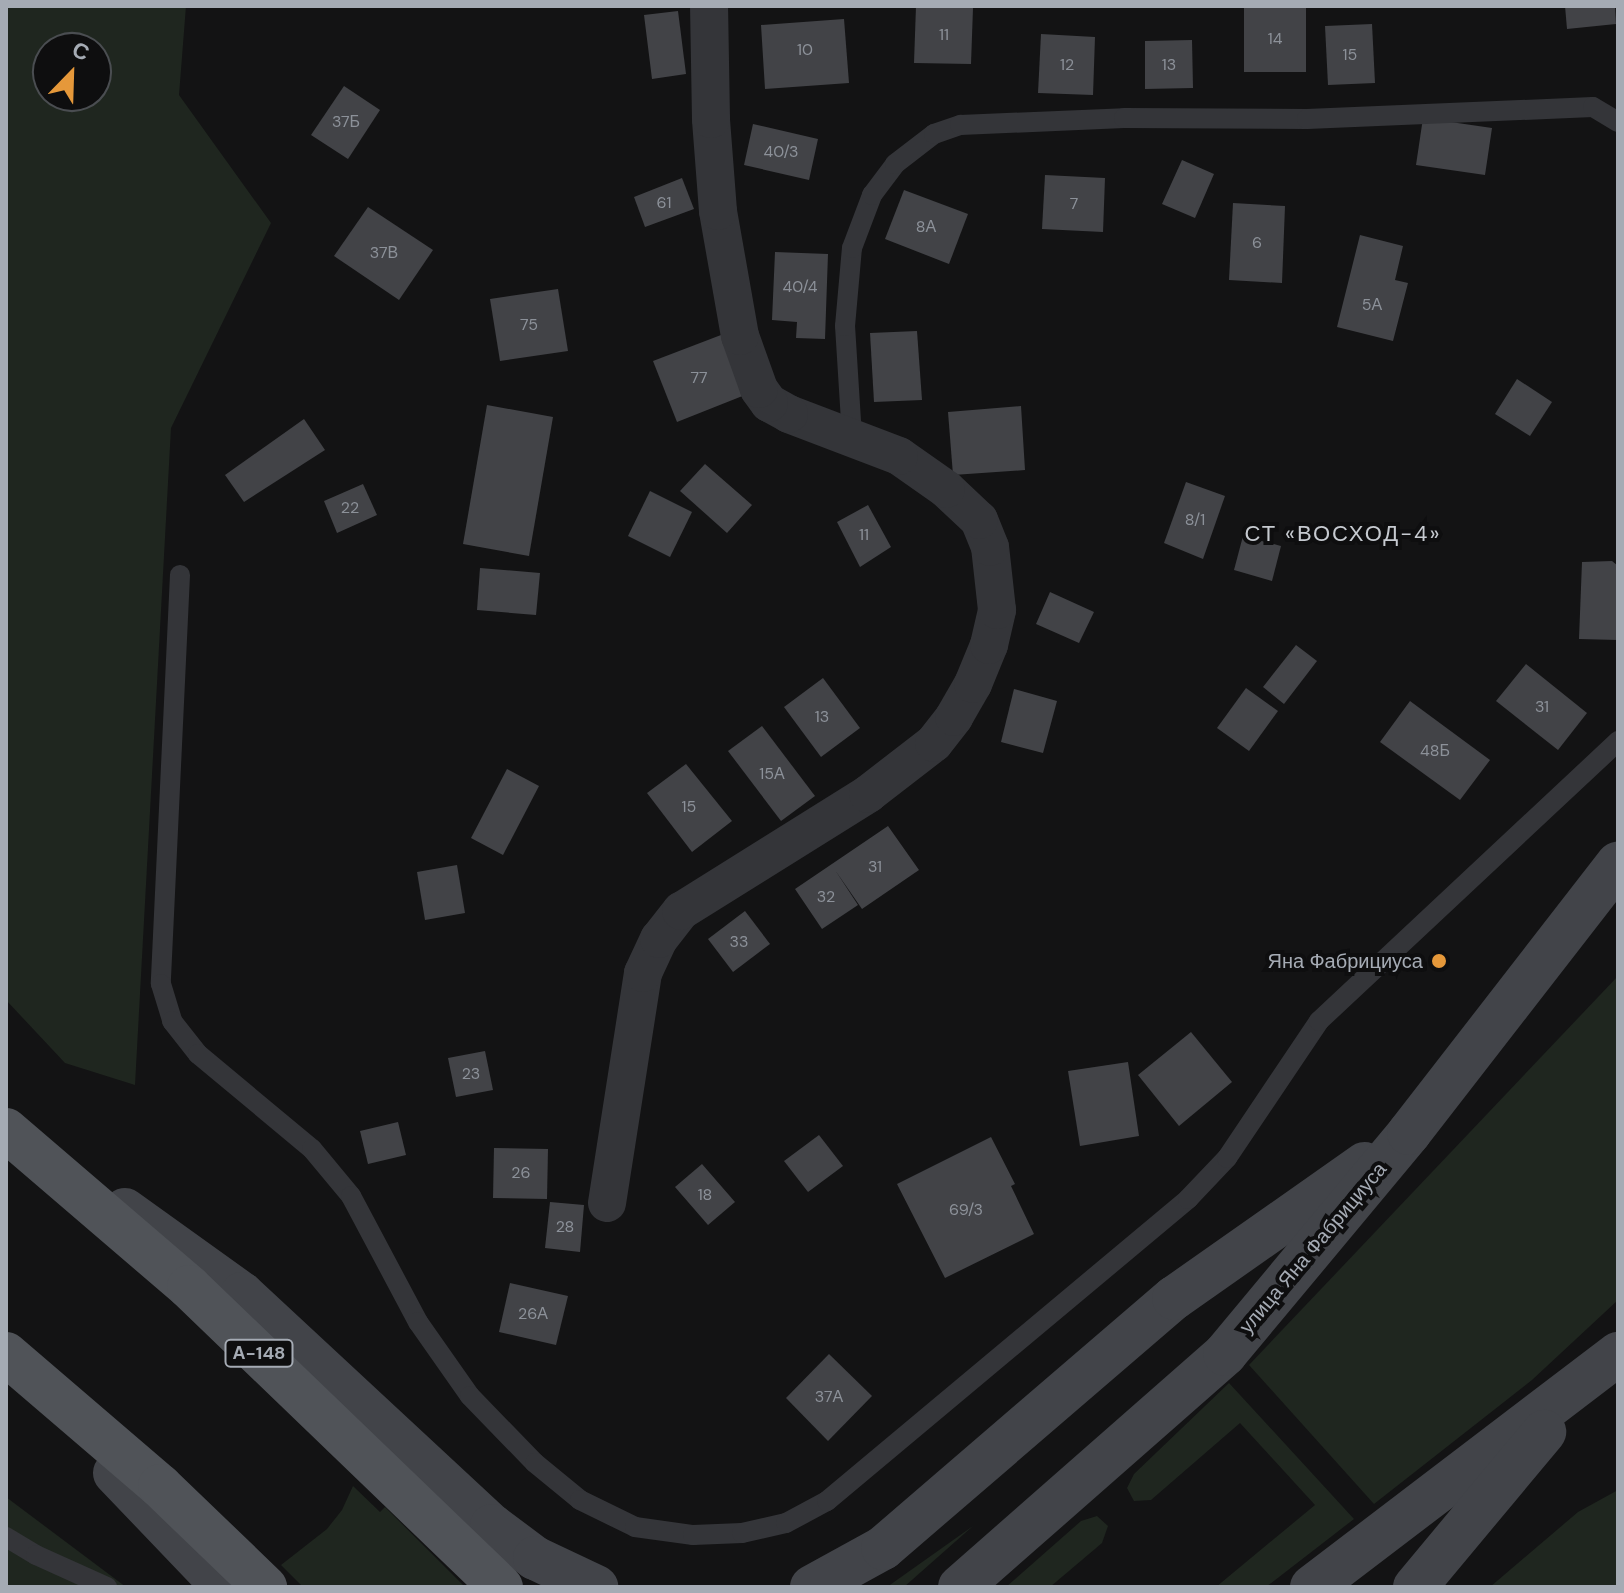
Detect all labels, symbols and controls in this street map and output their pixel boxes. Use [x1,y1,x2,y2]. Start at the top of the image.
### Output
house number: 11 [939,25,949,45]
house number: 14 [1268,29,1282,49]
north arrow [32,32,112,112]
text: С [68,35,94,68]
house number: 10 [797,40,813,60]
house number: 15 [1343,45,1357,65]
house number: 12 [1060,55,1074,75]
house number: 13 [1162,55,1176,75]
house number: 37Б [332,112,360,132]
house number: 40/3 [763,142,799,162]
house number: 61 [656,193,672,213]
house number: 7 [1070,194,1078,214]
house number: 8А [916,217,936,237]
house number: 6 [1252,233,1262,253]
house number: 37В [370,243,398,263]
house number: 40/4 [783,277,817,297]
house number: 5А [1362,295,1382,315]
house number: 75 [520,315,538,335]
house number: 77 [690,368,708,388]
house number: 22 [341,498,359,518]
house number: 8/1 [1185,510,1205,530]
district label: СТ «ВОСХОД-4» [1245,521,1441,547]
house number: 11 [859,525,869,545]
house number: 31 [1535,697,1549,717]
house number: 13 [815,707,829,727]
house number: 48Б [1420,741,1450,761]
house number: 15А [759,764,785,784]
house number: 15 [682,797,696,817]
house number: 31 [868,857,882,877]
house number: 32 [817,887,835,907]
house number: 33 [730,932,748,952]
place label: Яна Фабрициуса [1267,949,1423,973]
marker: Яна Фабрициуса [1430,952,1448,970]
house number: 23 [462,1064,480,1084]
street label: улица Яна Фабрициуса [1234,1158,1392,1338]
house number: 26 [511,1163,531,1183]
house number: 18 [698,1185,712,1205]
house number: 69/3 [949,1200,983,1220]
house number: 28 [556,1217,574,1237]
house number: 26А [518,1304,548,1324]
road number: А-148 [223,1339,295,1367]
house number: 37А [815,1387,843,1407]

